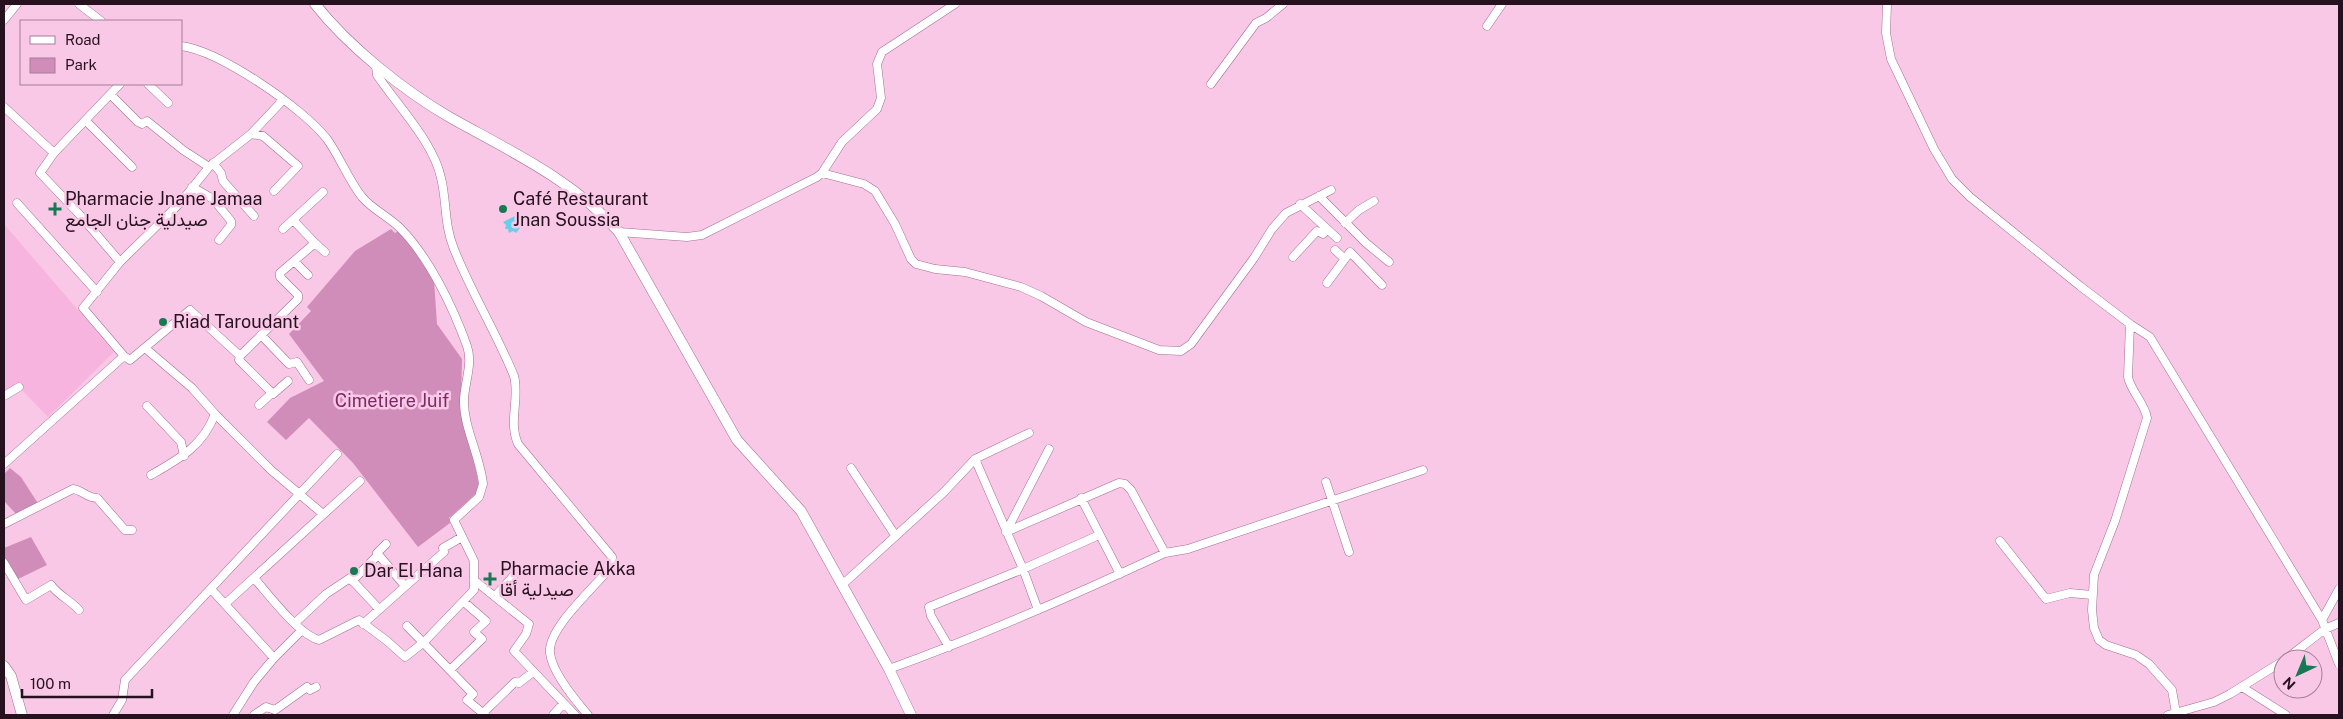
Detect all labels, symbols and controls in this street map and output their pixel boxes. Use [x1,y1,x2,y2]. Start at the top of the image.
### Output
legend [20,20,182,85]
text: Road [65,31,101,48]
text: Park [65,56,97,73]
place label: Pharmacie Jnane Jamaa صيدلية جنان الجامع [65,188,262,232]
place label: Café Restaurant Jnan Soussia [513,188,648,230]
marker: Pharmacie Jnane Jamaa صيدلية جنان الجامع [49,203,61,215]
marker: Café Restaurant Jnan Soussia [497,203,509,215]
place label: Riad Taroudant [173,311,299,332]
marker: Riad Taroudant [157,316,169,328]
park label: Cimetiere Juif [335,390,449,411]
place label: Pharmacie Akka صيدلية أقا [500,558,636,600]
place label: Dar El Hana [364,560,463,581]
marker: Dar El Hana [348,565,360,577]
marker: Pharmacie Akka صيدلية أقا [484,573,496,585]
north arrow [2273,649,2323,699]
scale bar [22,666,152,698]
text: N [2279,674,2298,693]
text: 100 m [30,675,71,692]

